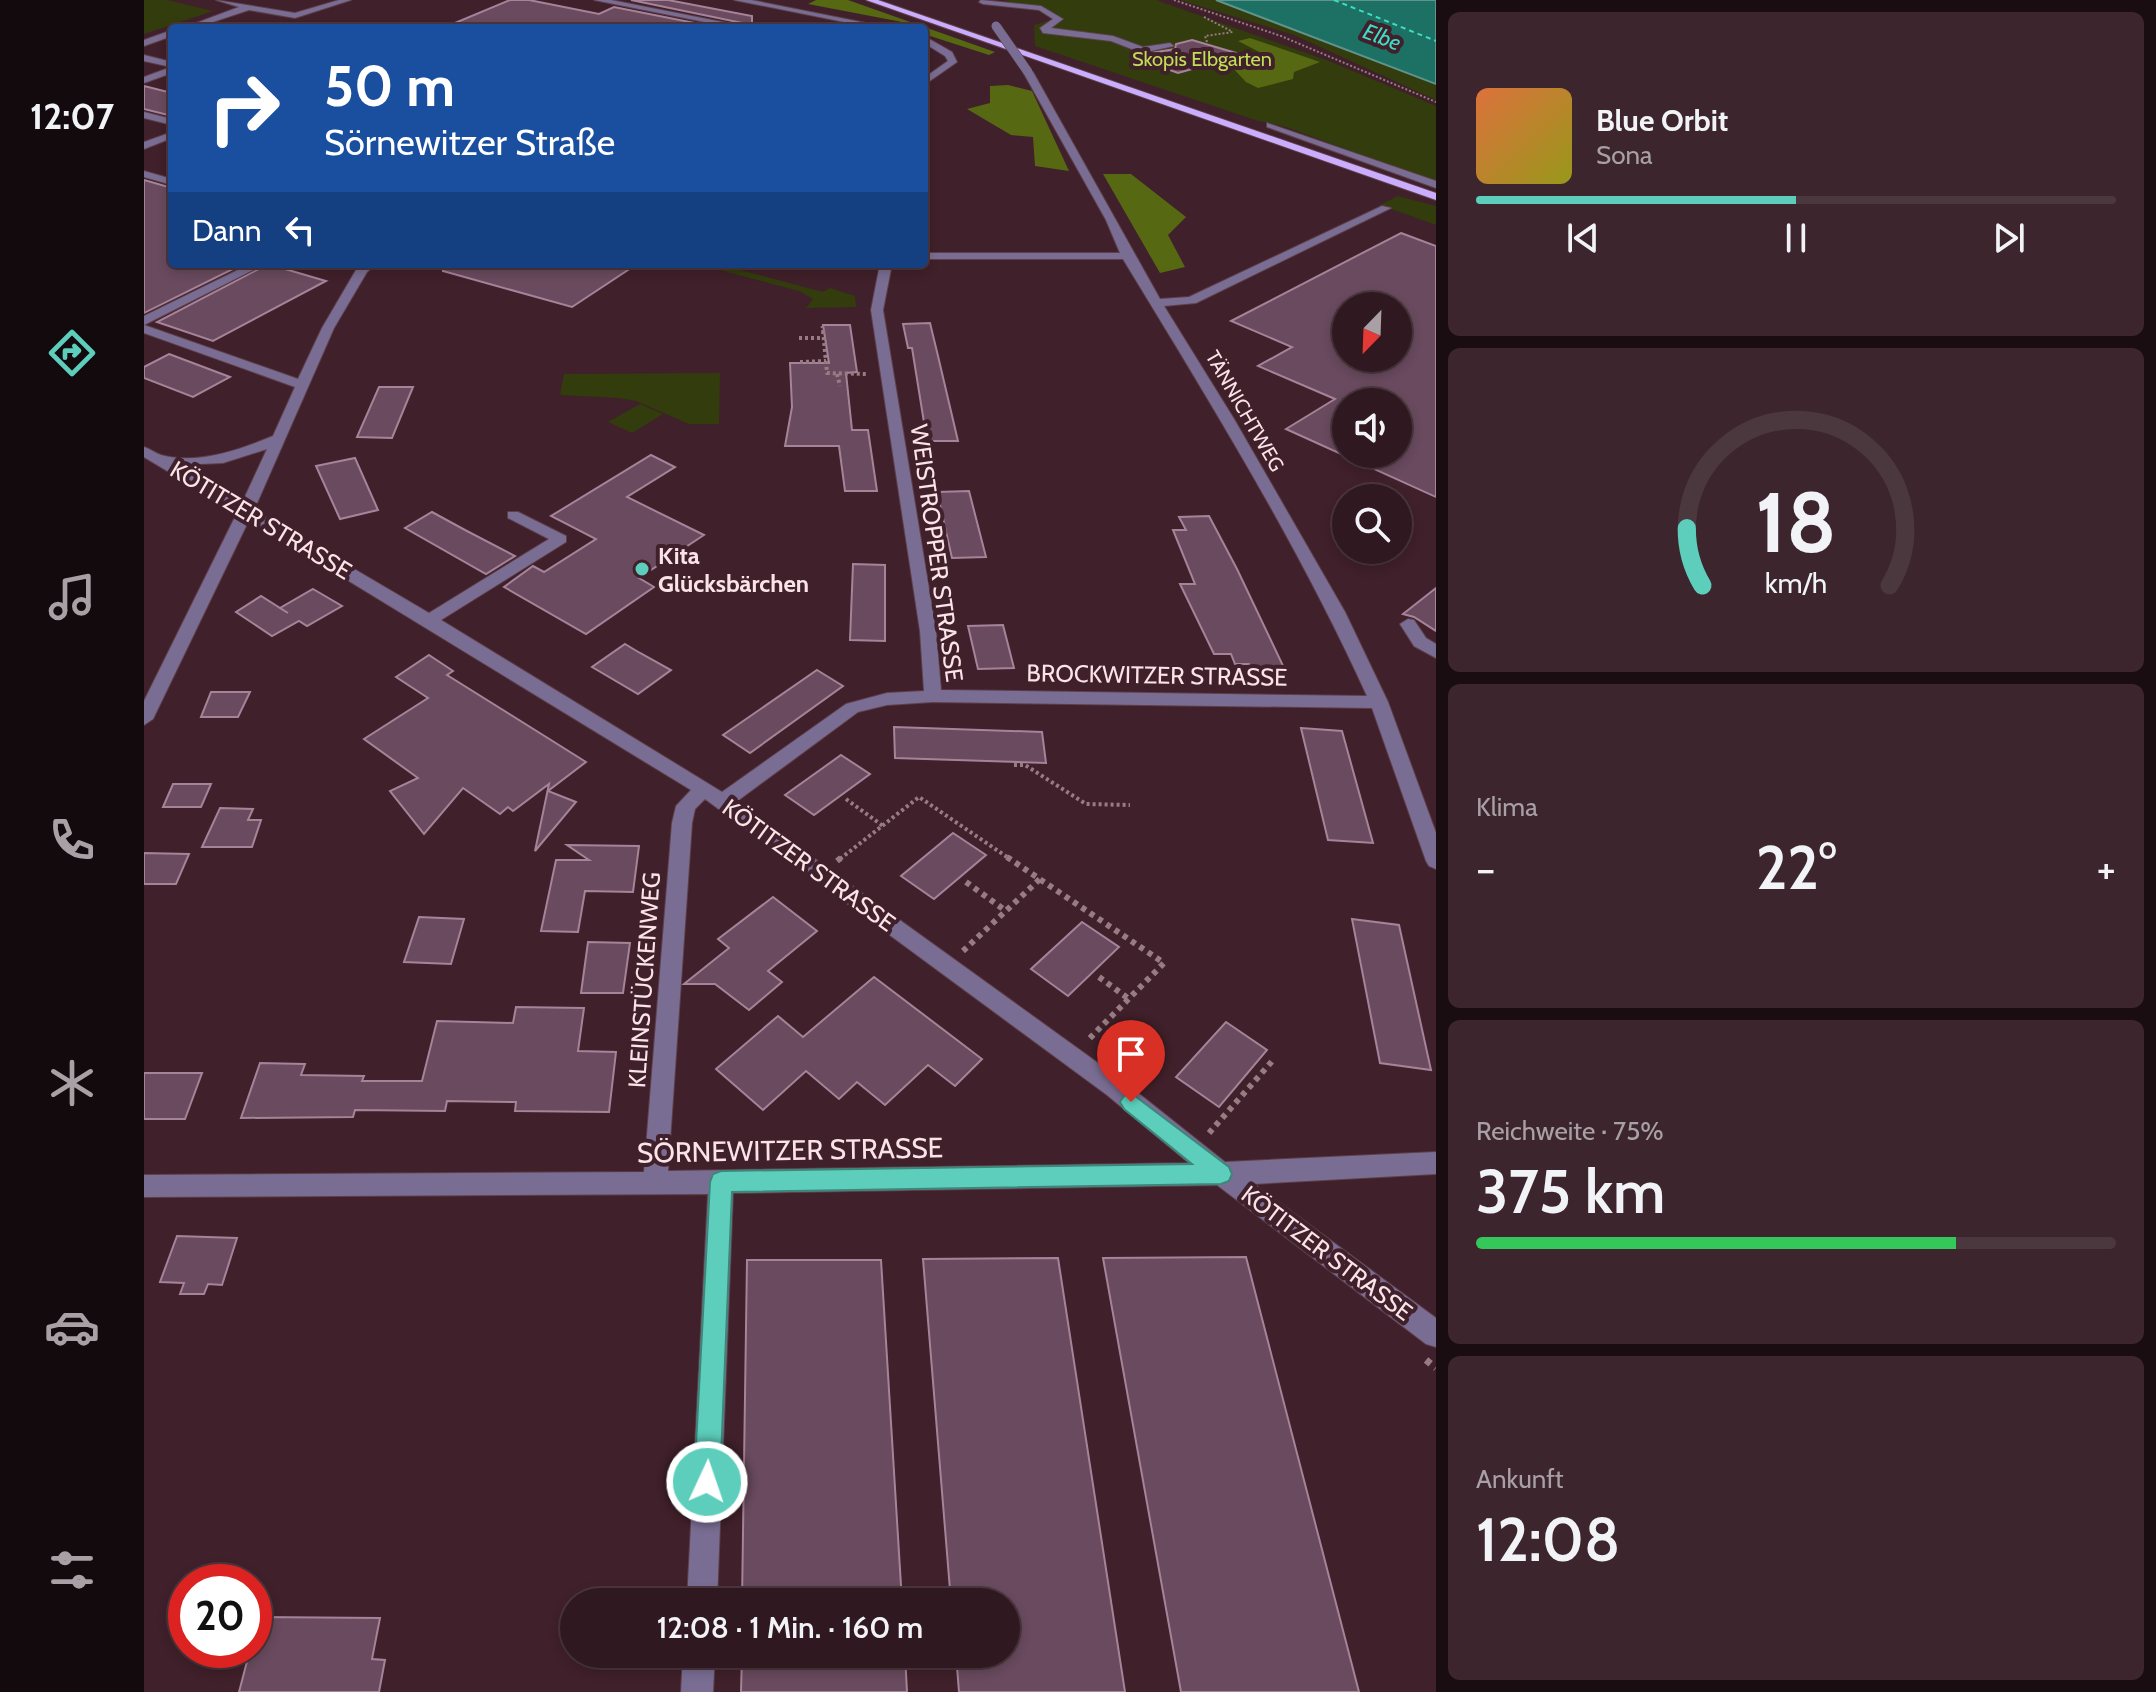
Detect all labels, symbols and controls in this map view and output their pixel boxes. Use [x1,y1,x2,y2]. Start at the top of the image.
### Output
water label: Elbe [1359,18,1405,56]
park label: Skopis Elbgarten [1132,47,1272,71]
text: 50 m [324,52,455,120]
icon: right [192,56,296,160]
text: 12:07 [30,94,114,138]
text: Blue Orbit [1596,102,1728,139]
text: Sörnewitzer Straße [324,120,615,164]
text: Sona [1596,139,1653,171]
icon: left [278,208,322,252]
text: Dann [192,212,262,249]
icon: previous [1561,216,1605,260]
icon: pause [1774,216,1818,260]
icon: next [1987,216,2031,260]
north arrow [1332,292,1412,372]
map controls [1332,292,1412,564]
icon: directions [44,325,100,381]
street label: TÄNNICHTWEG [1201,346,1289,476]
button: sound [1332,388,1412,468]
street label: WEISTROPPER STRASSE [905,422,969,684]
street label: KÖTITZER STRASSE [165,454,357,586]
text: 18 [1756,472,1836,573]
button: search [1332,484,1412,564]
place label: Kita Glücksbärchen [658,541,809,598]
marker: Kita Glücksbärchen [633,560,651,578]
text: km/h [1765,565,1827,600]
icon: music [44,569,100,625]
street label: BROCKWITZER STRASSE [1026,658,1288,692]
text: Klima [1476,791,1538,823]
street label: KÖTITZER STRASSE [717,793,901,937]
icon: phone [44,812,100,868]
text: 22° [1756,831,1836,904]
text: − [1476,842,1495,895]
text: + [2097,842,2116,895]
street label: KLEINSTÜCKENWEG [622,871,666,1089]
pin [1097,1020,1165,1102]
icon: arrive [1109,1032,1153,1076]
icon: climate [44,1055,100,1111]
text: Reichweite · 75% [1476,1115,1664,1147]
street label: SÖRNEWITZER STRASSE [637,1130,943,1170]
text: 375 km [1476,1155,1665,1228]
street label: KÖTITZER STRASSE [1236,1179,1418,1327]
icon: car [44,1299,100,1355]
position arrow [665,1440,749,1524]
text: Ankunft [1476,1463,1564,1495]
text: 12:08 [1476,1503,1620,1576]
icon: filters [44,1542,100,1598]
speed limit sign: 20 [168,1564,272,1668]
text: 12:08 · 1 Min. · 160 m [657,1609,923,1646]

